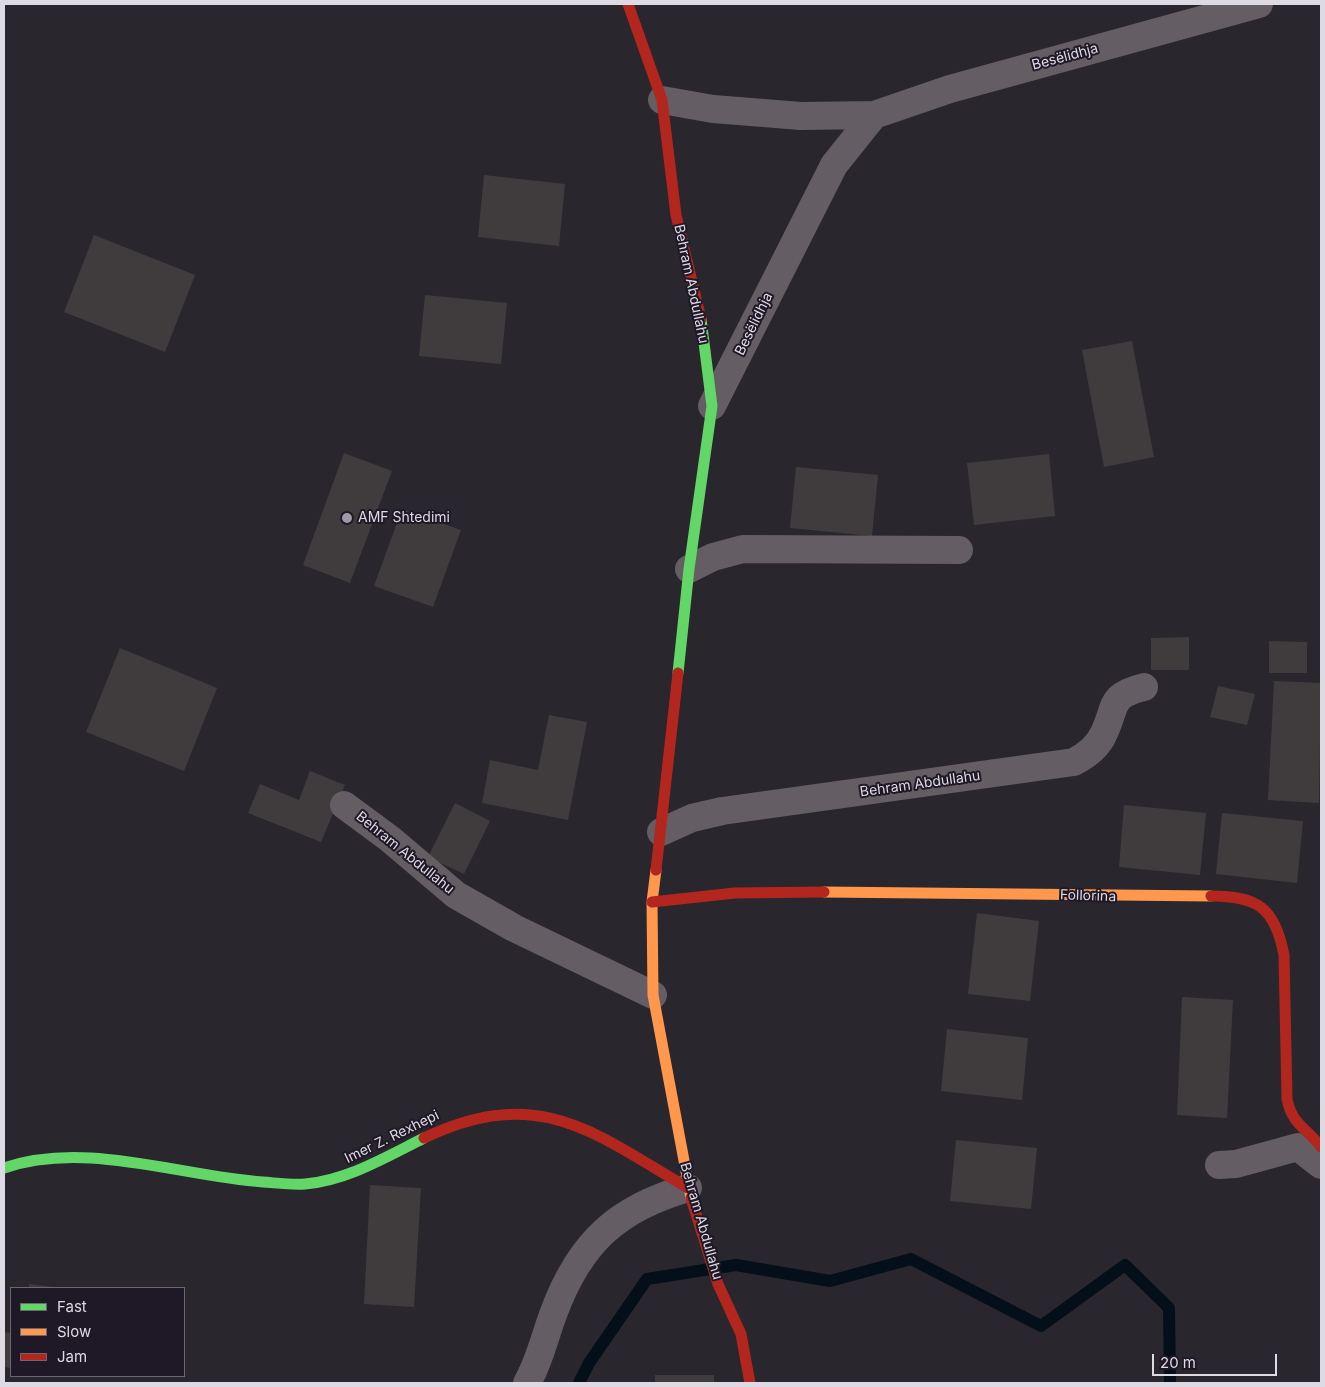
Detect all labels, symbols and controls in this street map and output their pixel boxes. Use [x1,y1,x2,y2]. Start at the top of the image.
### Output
street label: Besëlidhja [1030,40,1100,74]
street label: Behram Abdullahu [670,223,712,345]
street label: Besëlidhja [732,290,776,358]
place label: AMF Shtedimi [358,510,450,526]
marker: AMF Shtedimi [340,511,354,525]
street label: Behram Abdullahu [859,767,981,801]
street label: Behram Abdullahu [353,808,457,898]
street label: Follorina [1060,887,1116,905]
street label: Imer Z. Rexhepi [342,1107,442,1167]
street label: Behram Abdullahu [676,1160,726,1282]
legend [10,1287,185,1377]
text: Fast [57,1297,87,1316]
text: Slow [57,1322,91,1341]
scale bar [1155,1344,1280,1376]
text: Jam [57,1347,87,1366]
text: 20 m [1160,1353,1196,1372]

